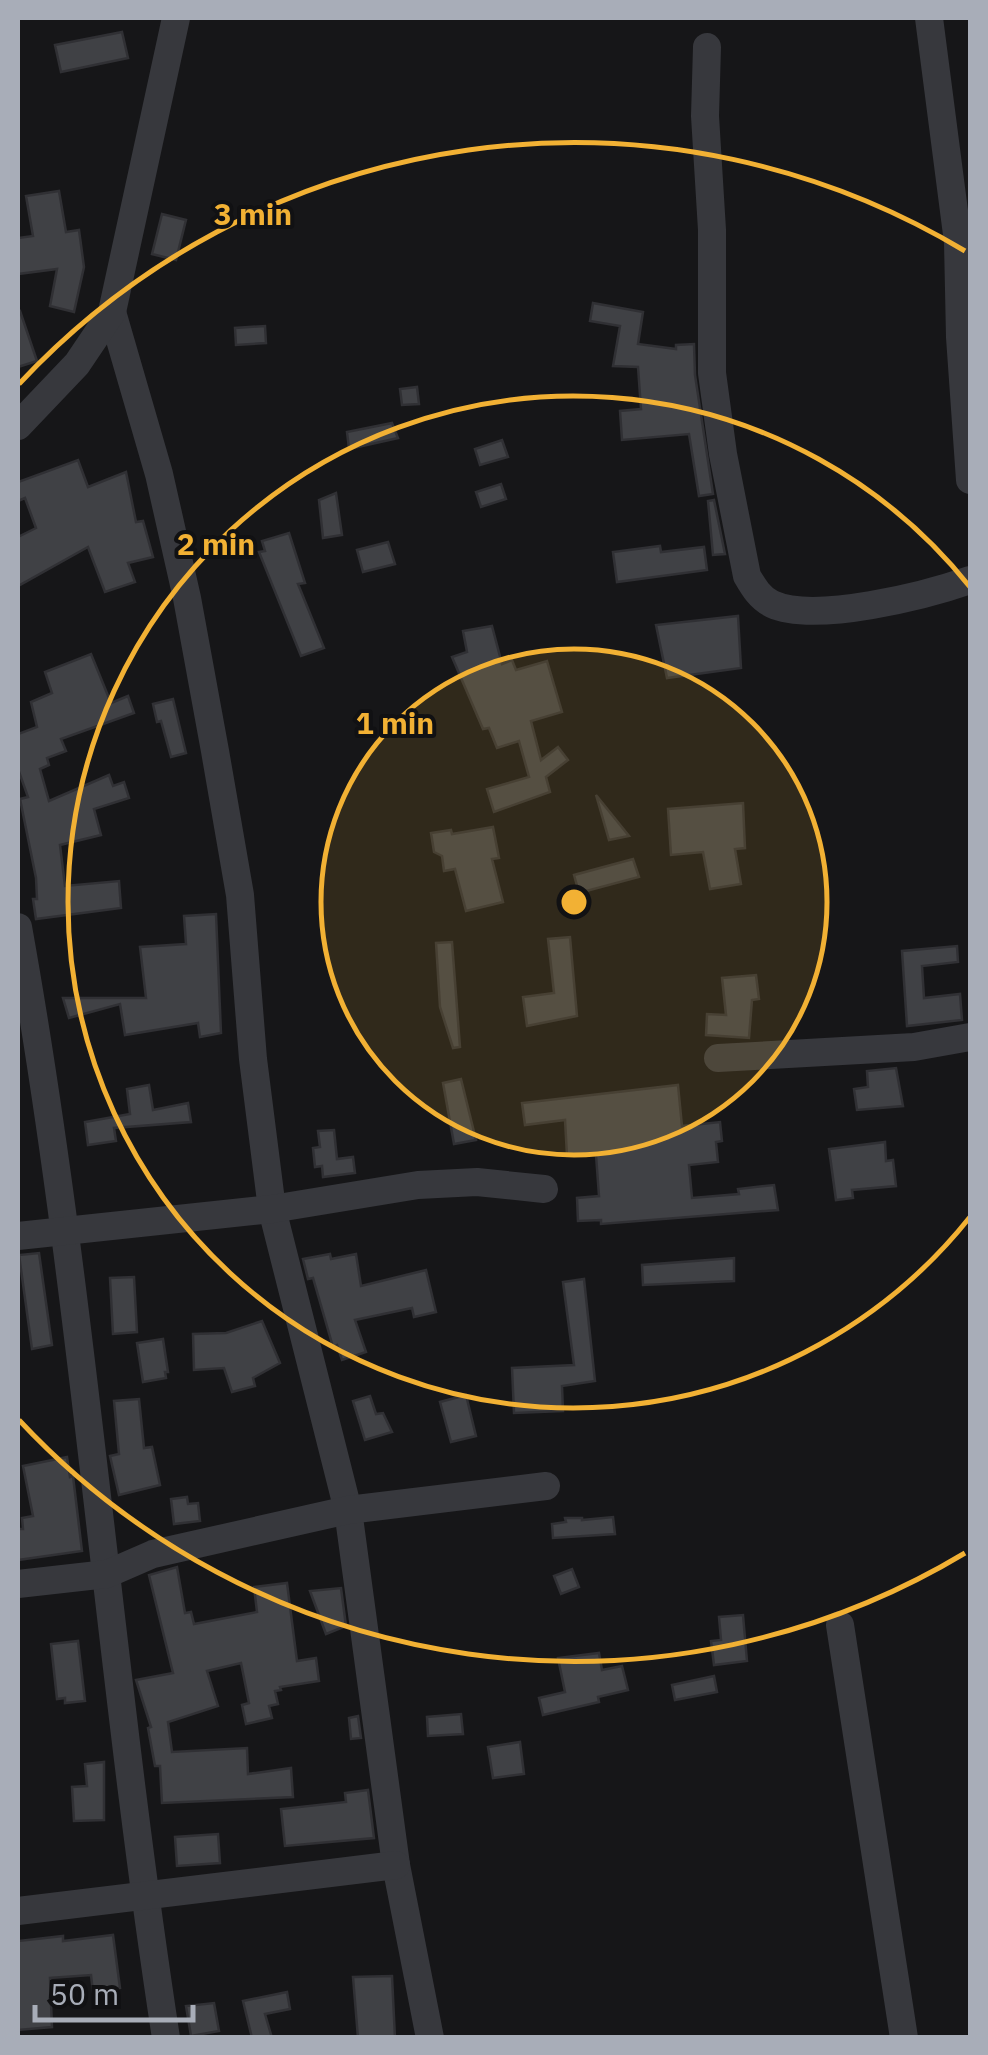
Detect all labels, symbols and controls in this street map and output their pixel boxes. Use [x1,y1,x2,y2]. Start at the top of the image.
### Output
text: 3 min [214,194,292,233]
text: 2 min [177,524,255,563]
text: 1 min [356,703,434,742]
centre of rings [556,884,592,920]
scale bar [35,1960,192,2022]
text: 50 m [50,1974,119,2013]

